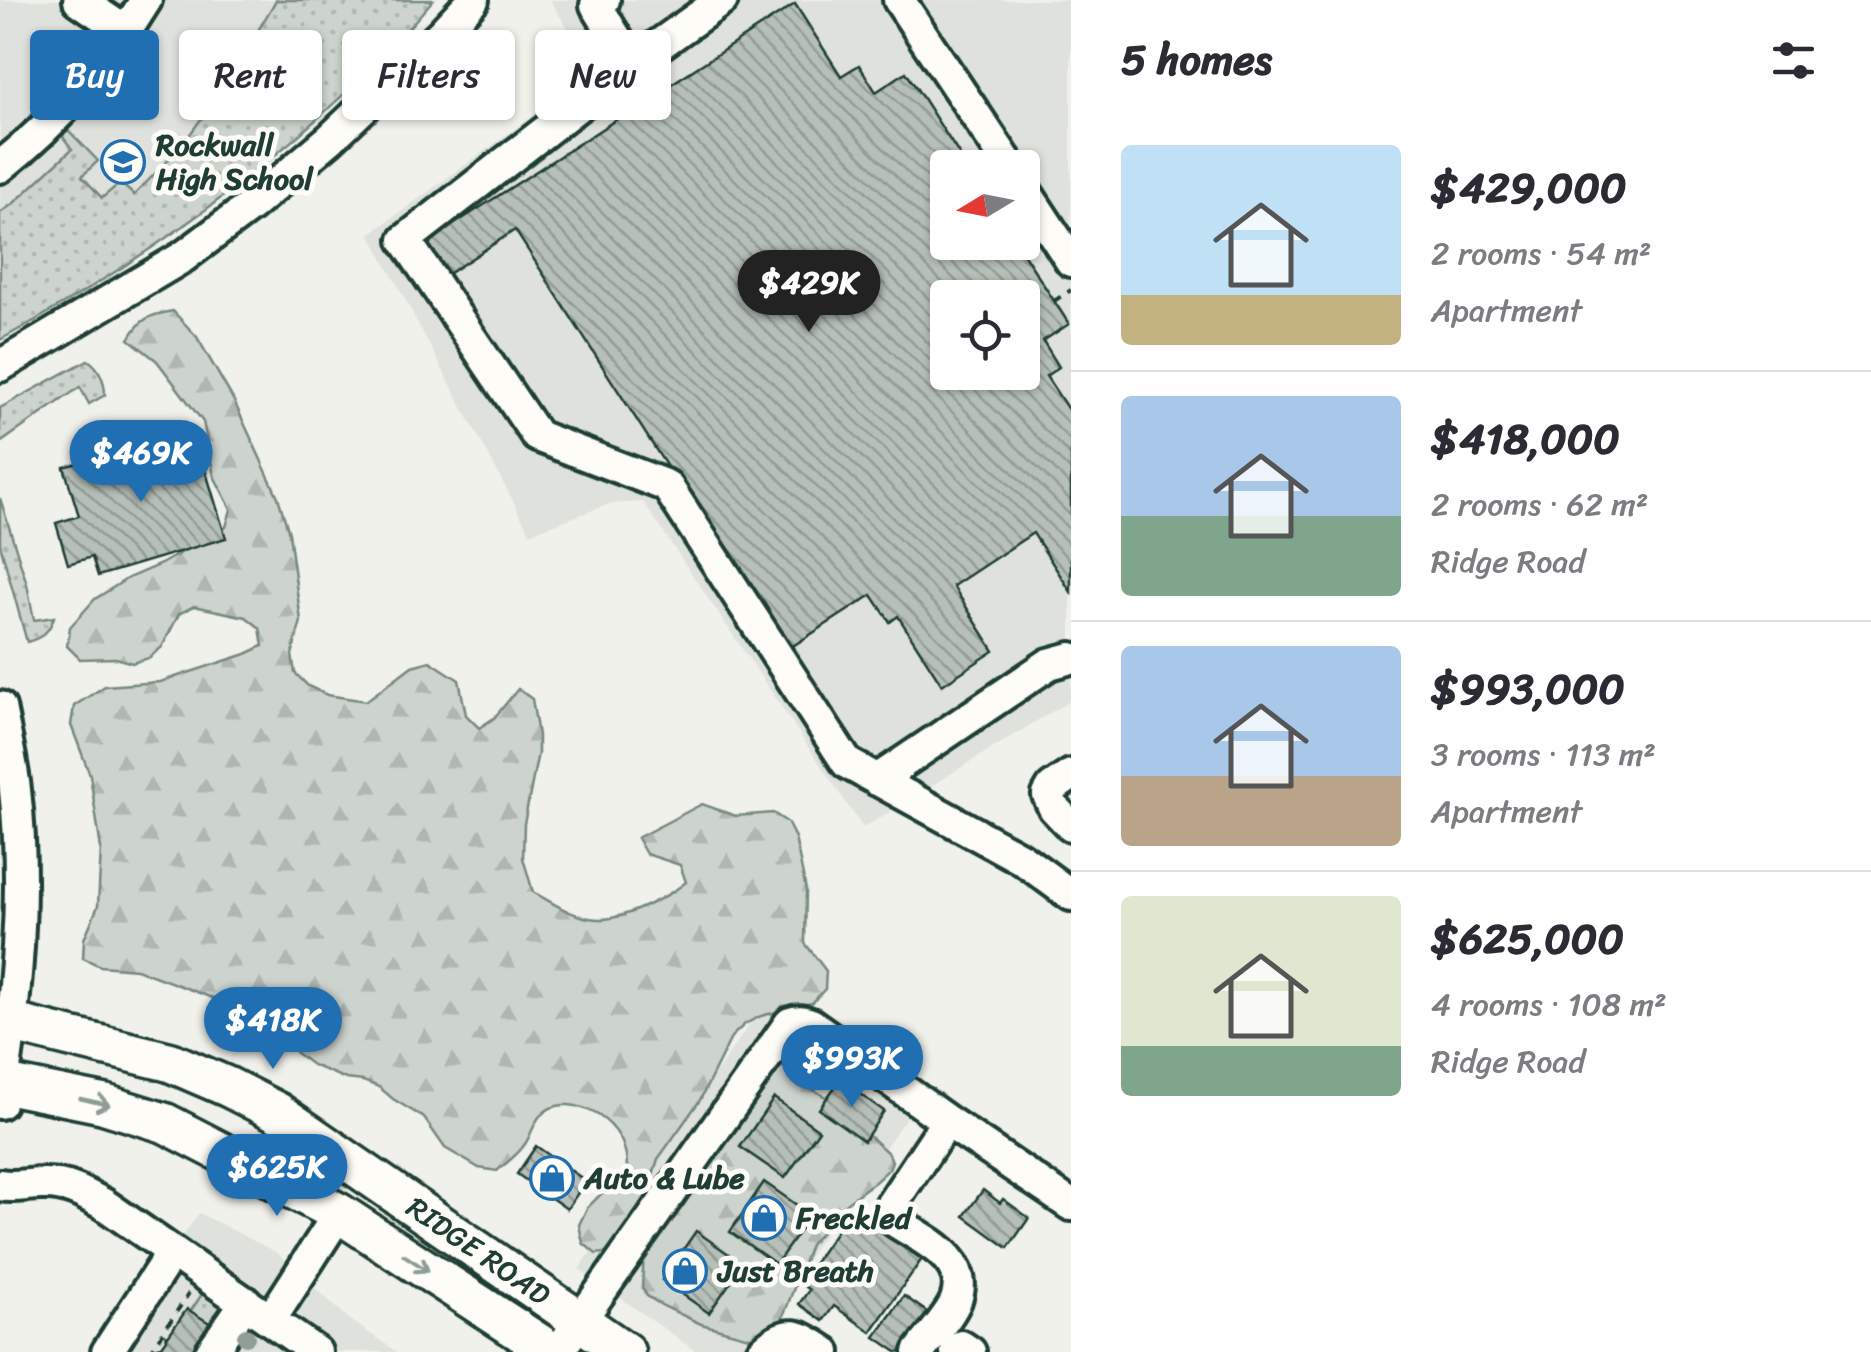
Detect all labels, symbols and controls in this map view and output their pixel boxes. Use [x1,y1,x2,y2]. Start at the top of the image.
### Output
text: 5 homes [1121,23,1272,97]
chip: Buy [30,30,159,120]
chip: Rent [179,30,322,120]
chip: Filters [342,30,515,120]
chip: New [535,30,671,120]
icon: filters [1766,33,1821,88]
place label: Rockwall High School [155,118,314,206]
school or university icon: Rockwall High School [100,139,146,185]
north arrow [930,150,1040,260]
map controls [930,150,1040,390]
text: $429,000 [1431,151,1626,225]
icon: home [1201,185,1321,305]
text: 2 rooms · 54 m² [1431,225,1651,282]
pin: $429K [739,250,879,335]
text: $429K [759,254,859,311]
button: locate [930,280,1040,390]
text: Apartment [1431,282,1582,339]
text: $418,000 [1431,402,1620,476]
pin: $469K [71,420,211,505]
text: $469K [92,424,190,481]
icon: home [1201,436,1321,556]
text: 2 rooms · 62 m² [1431,476,1648,533]
text: Ridge Road [1431,533,1585,590]
text: $993,000 [1431,652,1625,726]
icon: home [1201,686,1321,806]
text: 3 rooms · 113 m² [1431,726,1656,783]
text: Apartment [1431,783,1582,840]
text: $625,000 [1431,902,1624,976]
icon: home [1201,936,1321,1056]
text: 4 rooms · 108 m² [1431,976,1667,1033]
pin: $418K [203,987,343,1072]
text: $418K [226,991,320,1048]
pin: $993K [782,1025,922,1110]
text: $993K [803,1029,901,1086]
text: Ridge Road [1431,1033,1585,1090]
one-way arrow [78,1094,110,1112]
pin: $625K [207,1134,347,1219]
text: $625K [228,1138,326,1195]
place label: Auto & Lube [582,1151,745,1205]
shop icon: Auto & Lube [529,1155,575,1201]
street label: RIDGE ROAD [395,1181,562,1320]
place label: Freckled [795,1191,913,1245]
shop icon: Freckled [741,1195,787,1241]
place label: Just Breath [716,1244,874,1298]
shop icon: Just Breath [662,1248,708,1294]
one-way arrow [401,1253,429,1274]

